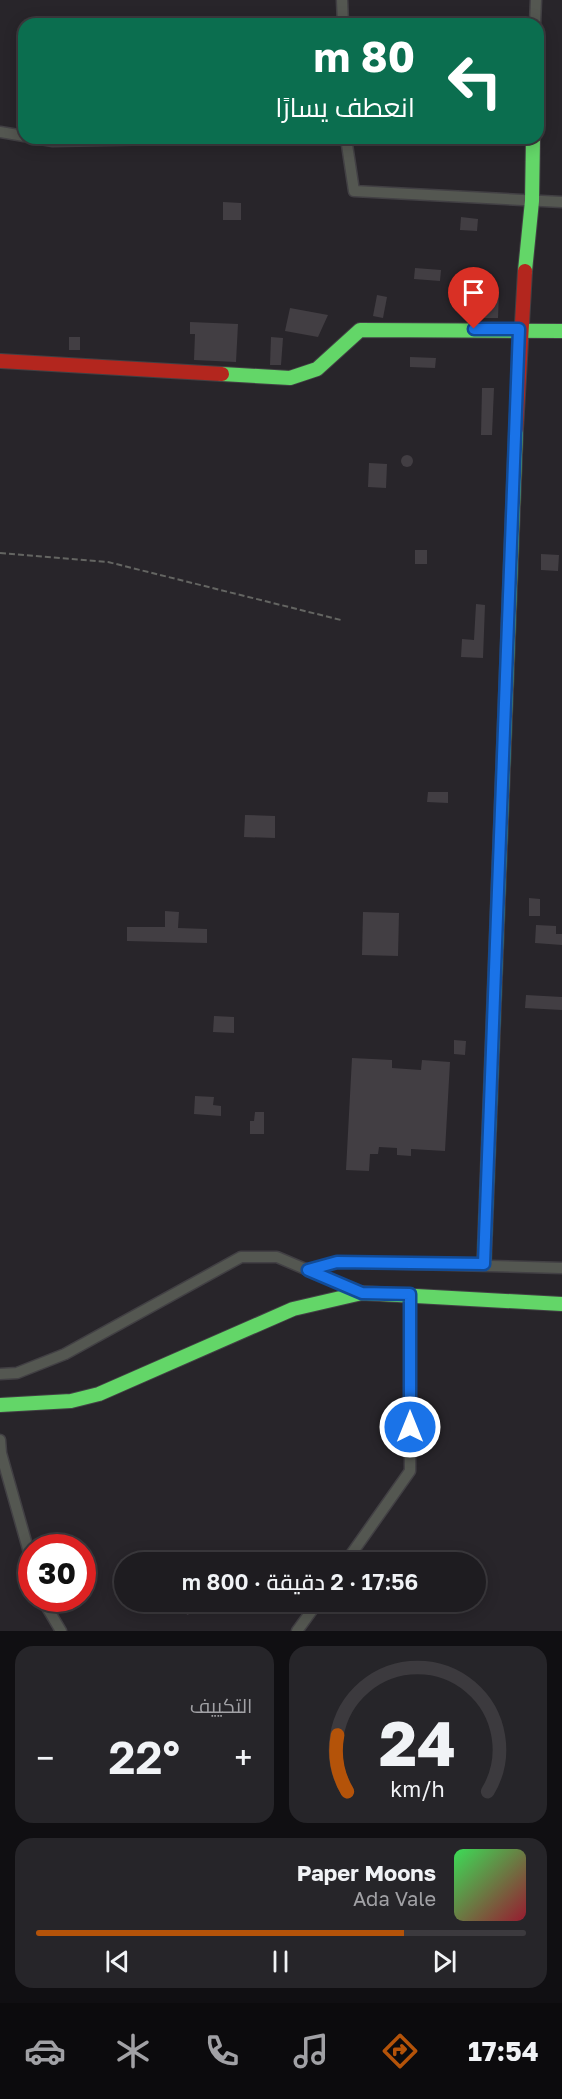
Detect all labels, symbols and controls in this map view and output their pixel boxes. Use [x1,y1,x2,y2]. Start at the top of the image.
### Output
text: 80 m [314,31,415,81]
icon: left [436,42,514,120]
text: انعطف يسارًا [275,91,415,123]
pin [448,267,499,329]
icon: arrive [457,276,490,309]
position arrow [378,1395,442,1459]
speed limit sign: 30 [18,1534,96,1612]
text: 17:56 · 2 دقيقة · 800 m [182,1568,418,1595]
text: التكييف [190,1693,253,1717]
text: 24 [379,1705,456,1780]
text: 22° [109,1730,180,1784]
text: − [36,1738,54,1777]
text: + [234,1738,253,1777]
text: km/h [390,1776,445,1802]
text: Paper Moons [297,1859,436,1886]
text: Ada Vale [353,1886,436,1910]
icon: previous [101,1945,134,1978]
icon: pause [264,1945,297,1978]
icon: next [428,1945,461,1978]
icon: car [24,2030,66,2072]
icon: climate [112,2030,154,2072]
icon: phone [201,2030,243,2072]
icon: music [290,2030,332,2072]
icon: directions [379,2030,421,2072]
text: 17:54 [468,2035,539,2067]

